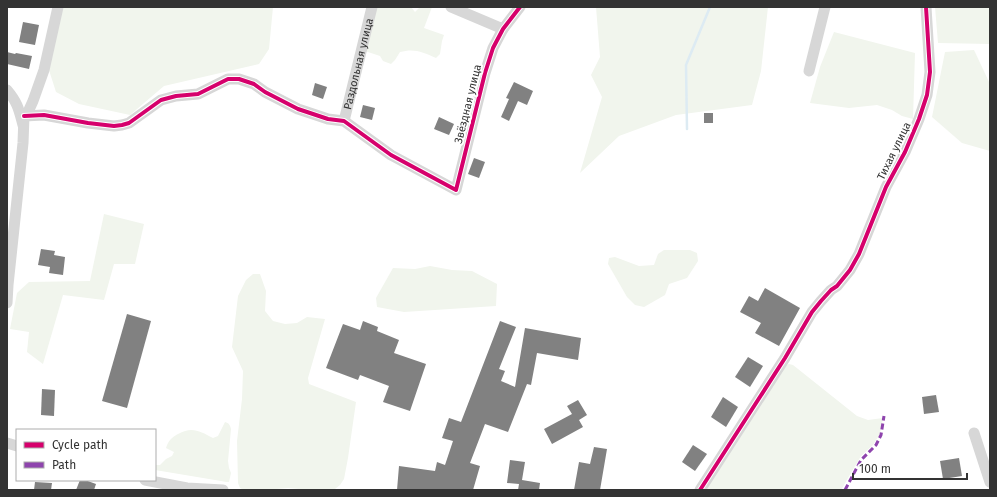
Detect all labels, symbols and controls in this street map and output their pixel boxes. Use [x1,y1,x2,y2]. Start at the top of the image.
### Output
street label: Раздольная улица [341,17,376,111]
street label: Звёздная улица [452,63,484,145]
street label: Тихая улица [874,120,914,182]
legend [16,429,156,481]
text: Cycle path [52,438,108,452]
scale bar [853,455,967,481]
text: Path [52,458,76,472]
text: 100 m [859,462,891,476]

